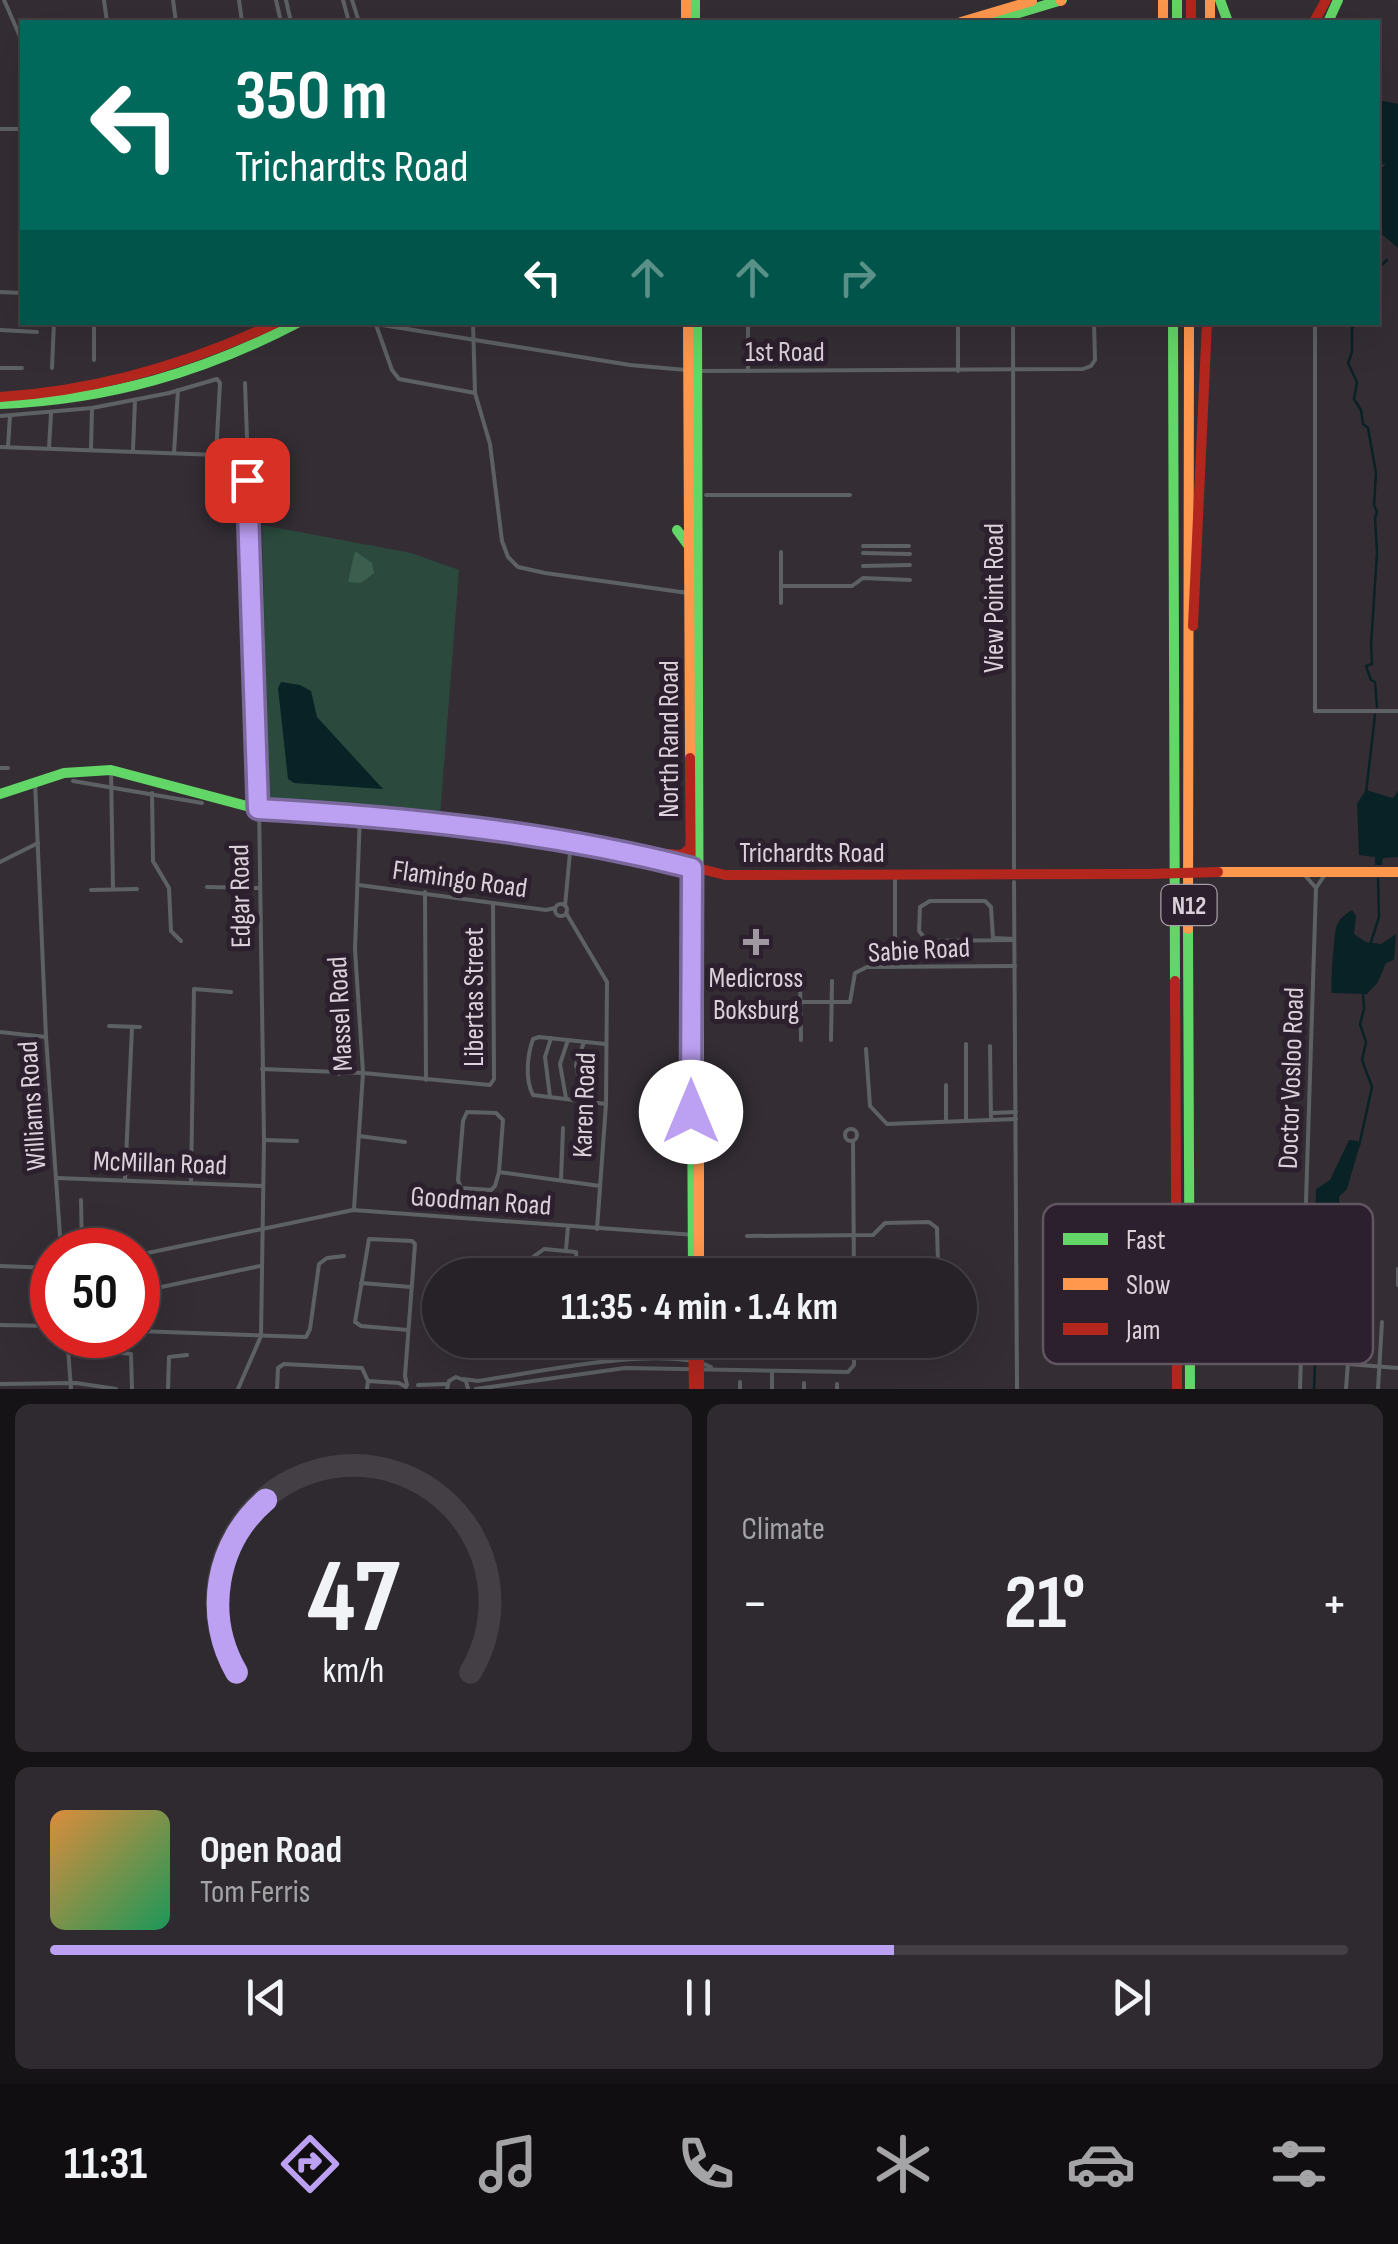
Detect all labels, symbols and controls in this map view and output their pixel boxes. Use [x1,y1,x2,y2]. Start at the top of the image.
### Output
text: 350 m [235,55,388,139]
icon: left [70,60,200,190]
text: Trichardts Road [235,140,468,195]
icon: left [515,250,570,305]
icon: ahead [620,250,675,305]
icon: ahead [725,250,780,305]
icon: right [830,250,885,305]
street label: 1st Road [745,336,825,369]
pin [205,438,290,523]
icon: arrive [220,453,275,508]
street label: View Point Road [978,523,1011,673]
street label: North Rand Road [653,660,686,818]
street label: Trichardts Road [739,837,885,870]
street label: Edgar Road [223,844,258,948]
street label: Flamingo Road [390,854,529,905]
road number: N12 [1162,885,1216,925]
street label: Libertas Street [458,927,491,1067]
marker: Medicross Boksburg [743,929,769,955]
street label: Sabie Road [867,931,971,970]
street label: Massel Road [321,956,360,1072]
place label: Medicross Boksburg [709,962,803,1027]
street label: Doctor Vosloo Road [1272,987,1311,1169]
street label: Williams Road [12,1040,53,1172]
street label: Karen Road [566,1052,603,1158]
position arrow [639,1060,743,1164]
street label: McMillan Road [92,1145,227,1182]
street label: Goodman Road [410,1180,552,1223]
legend [1043,1204,1373,1364]
text: Fast [1126,1224,1165,1257]
speed limit sign: 50 [30,1228,160,1358]
text: Slow [1126,1269,1171,1302]
text: 11:35 · 4 min · 1.4 km [561,1285,838,1330]
text: Jam [1125,1314,1161,1347]
text: Climate [742,1510,825,1549]
text: 47 [307,1536,400,1661]
text: 21° [1004,1559,1085,1650]
text: − [742,1571,768,1638]
text: + [1321,1571,1348,1638]
text: km/h [322,1650,384,1693]
text: Open Road [200,1828,342,1873]
text: Tom Ferris [200,1873,310,1912]
icon: previous [239,1970,294,2025]
icon: pause [671,1970,726,2025]
icon: next [1104,1970,1159,2025]
icon: directions [275,2129,345,2199]
icon: music [473,2129,543,2199]
icon: phone [671,2129,741,2199]
icon: climate [868,2129,938,2199]
icon: car [1066,2129,1136,2199]
icon: filters [1264,2129,1334,2199]
text: 11:31 [64,2137,147,2192]

